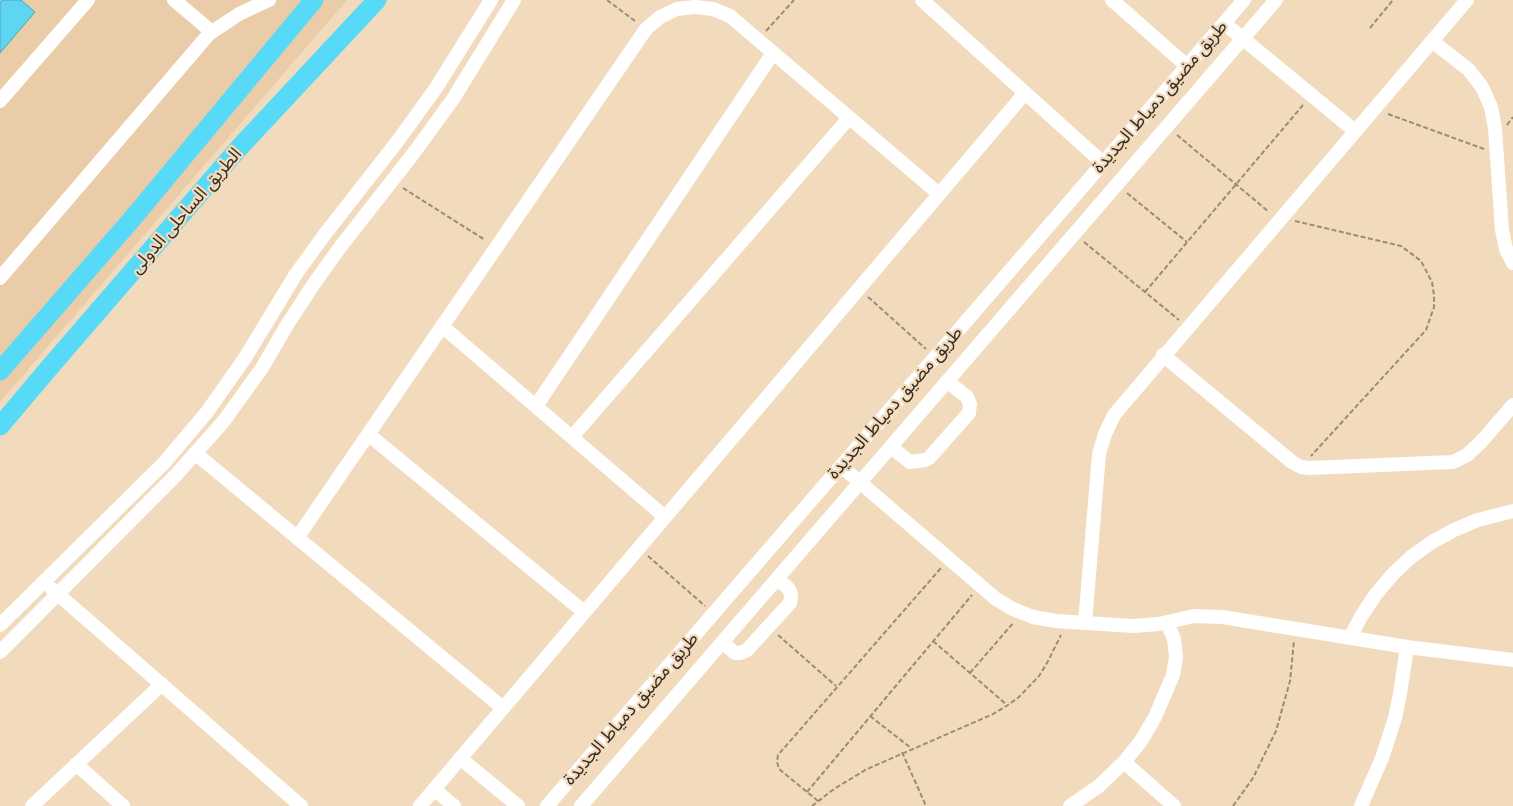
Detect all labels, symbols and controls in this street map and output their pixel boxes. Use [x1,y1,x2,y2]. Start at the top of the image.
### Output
street label: طريق مضيق دمياط الجديدة [1088,16,1232,178]
street label: الطريق الساحلى الدولى [125,144,247,278]
street label: طريق مضيق دمياط الجديدة [823,322,967,484]
street label: طريق مضيق دمياط الجديدة [559,628,703,790]

